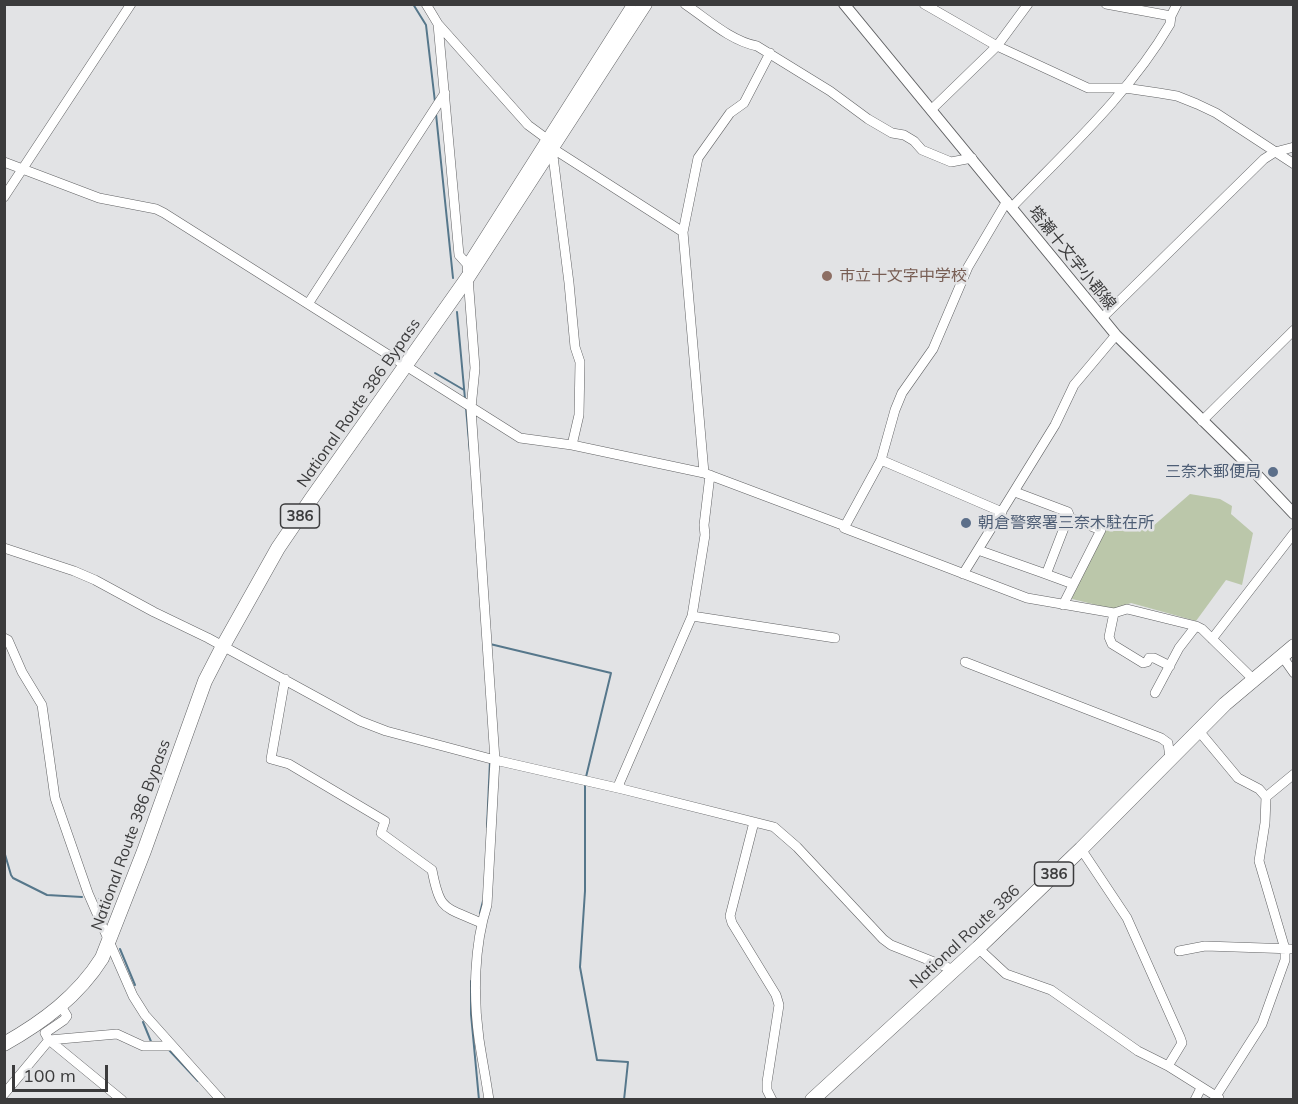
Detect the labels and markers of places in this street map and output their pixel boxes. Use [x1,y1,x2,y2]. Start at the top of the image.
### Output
place label: 市立十文字中学校 [839,266,967,286]
marker: 市立十文字中学校 [820,269,834,283]
place label: 三奈木郵便局 [1165,462,1261,482]
marker: 三奈木郵便局 [1266,465,1280,479]
place label: 朝倉警察署三奈木駐在所 [978,513,1154,533]
marker: 朝倉警察署三奈木駐在所 [959,516,973,530]

